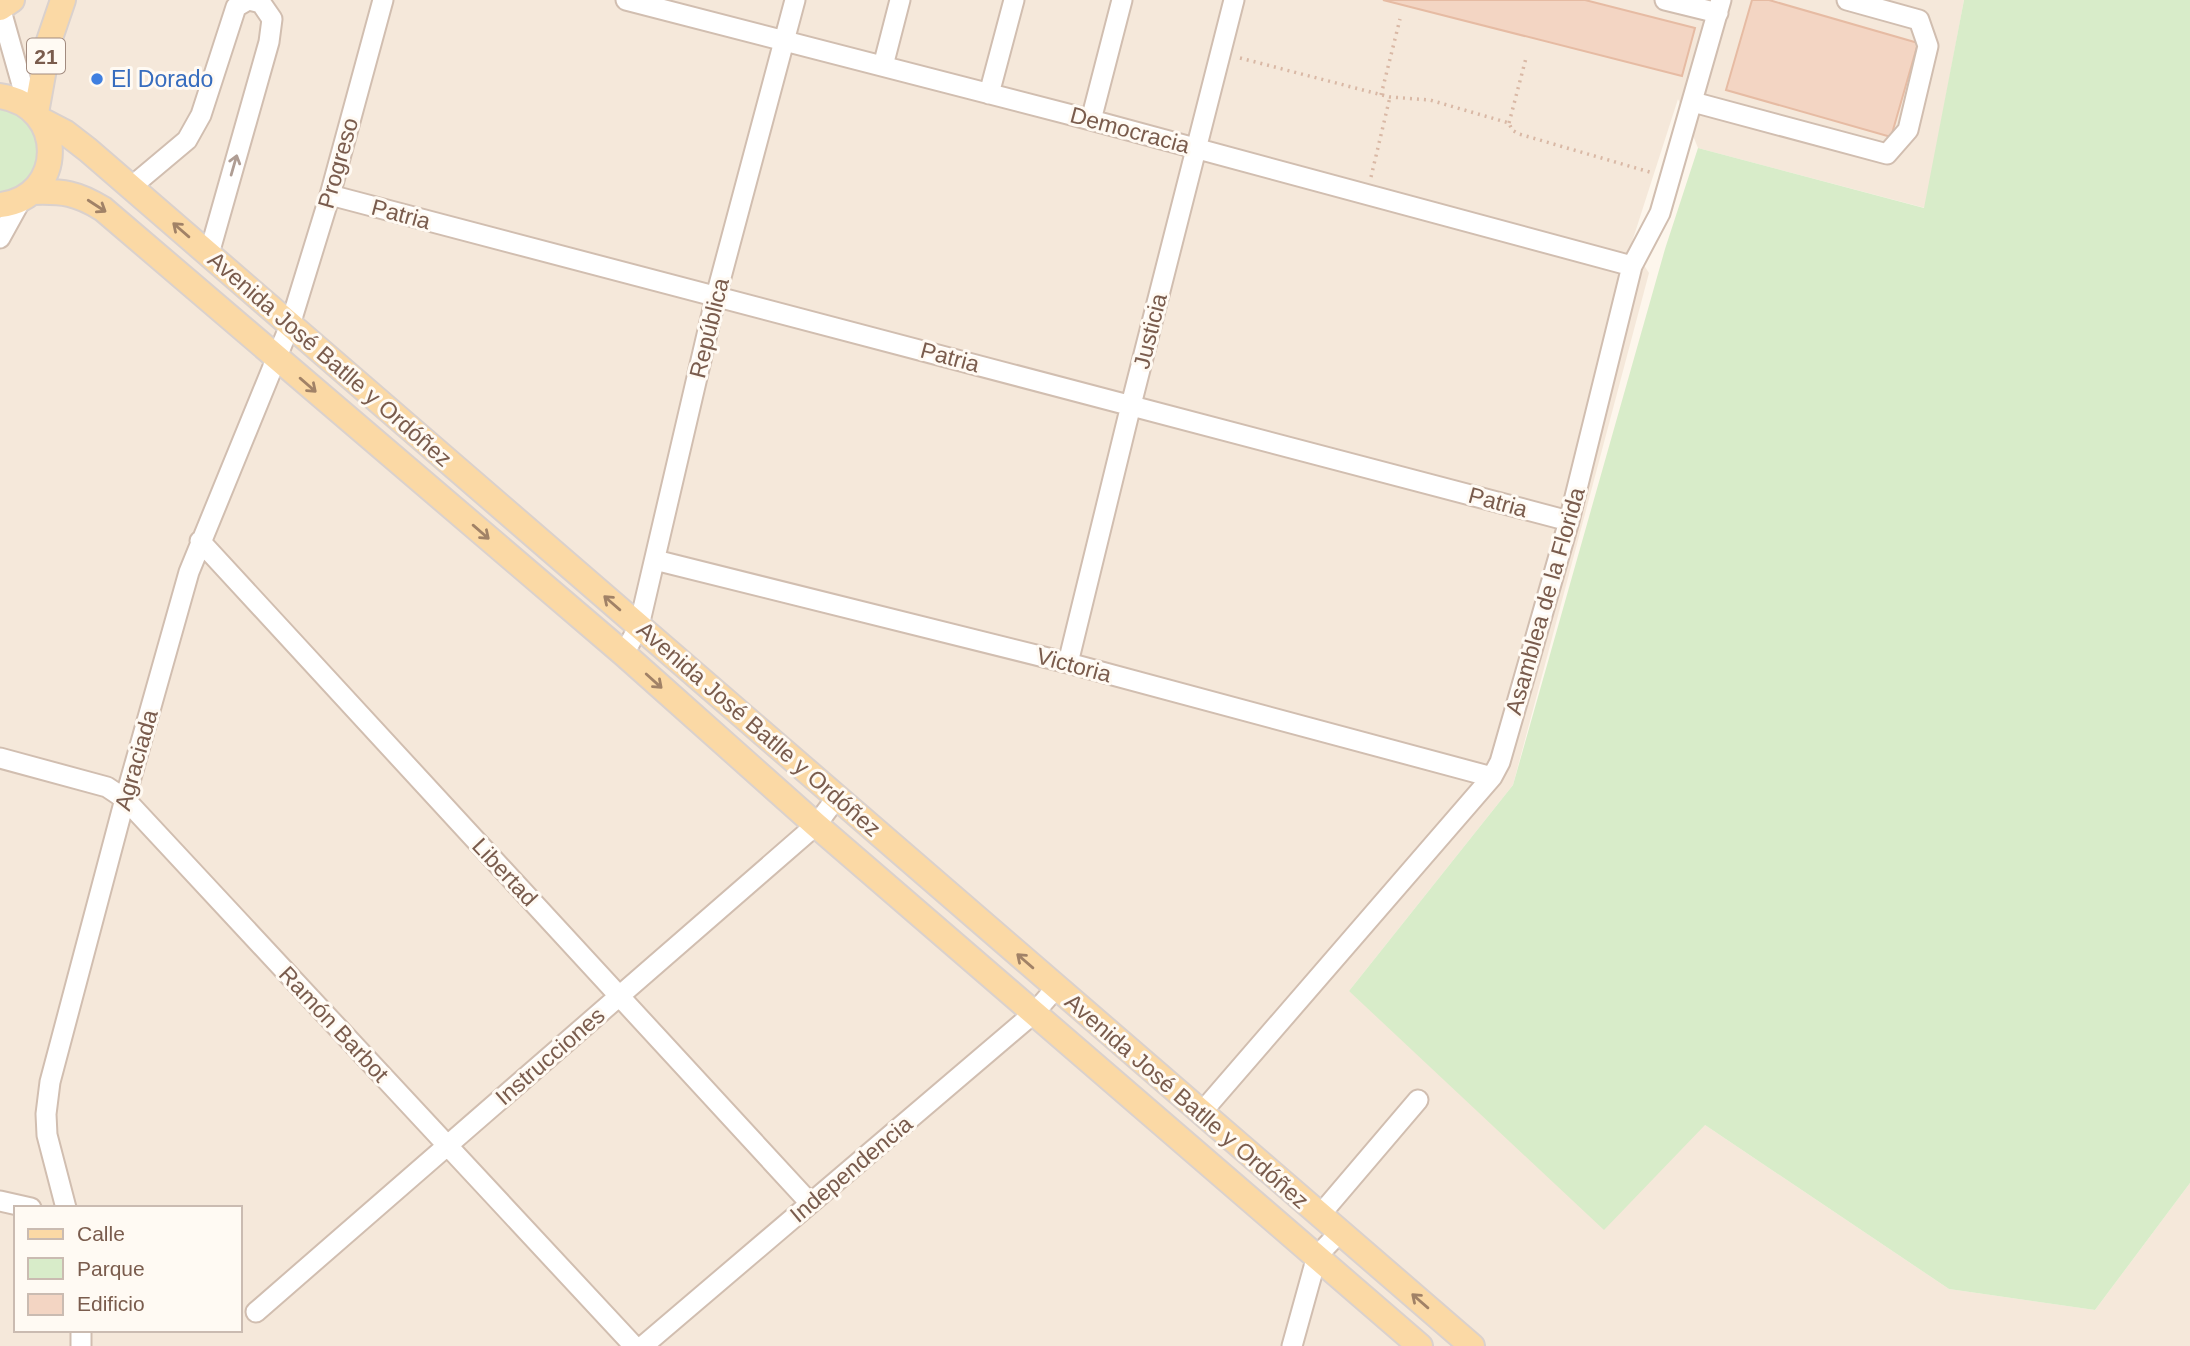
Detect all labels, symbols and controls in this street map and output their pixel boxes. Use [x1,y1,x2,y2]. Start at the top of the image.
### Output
road number: 21 [27,38,65,74]
place label: El Dorado [111,66,213,92]
marker: El Dorado [89,71,105,87]
street label: Democracia [1067,102,1193,158]
street label: Progreso [313,115,363,211]
one-way arrow [228,154,241,177]
street label: Patria [369,194,434,234]
one-way arrow [87,199,107,213]
one-way arrow [172,222,190,238]
street label: Avenida José Batlle y Ordóñez [203,246,457,472]
street label: República [684,275,734,381]
street label: Justicia [1128,290,1172,371]
street label: Patria [918,337,983,377]
one-way arrow [299,377,317,392]
street label: Patria [1466,482,1531,522]
street label: Asamblea de la Florida [1500,484,1590,718]
one-way arrow [472,524,490,540]
one-way arrow [604,595,622,611]
street label: Avenida José Batlle y Ordóñez [632,616,886,842]
street label: Victoria [1034,643,1114,687]
one-way arrow [645,672,662,689]
street label: Agraciada [109,706,163,813]
street label: Libertad [467,833,543,911]
one-way arrow [1017,952,1034,969]
street label: Ramón Barbot [274,961,394,1088]
street label: Avenida José Batlle y Ordóñez [1060,988,1314,1214]
street label: Instrucciones [490,1002,610,1110]
street label: Independencia [785,1110,917,1227]
legend [14,1206,242,1332]
text: Calle [77,1222,125,1245]
text: Parque [77,1257,145,1280]
text: Edificio [77,1292,145,1315]
one-way arrow [1411,1293,1429,1309]

